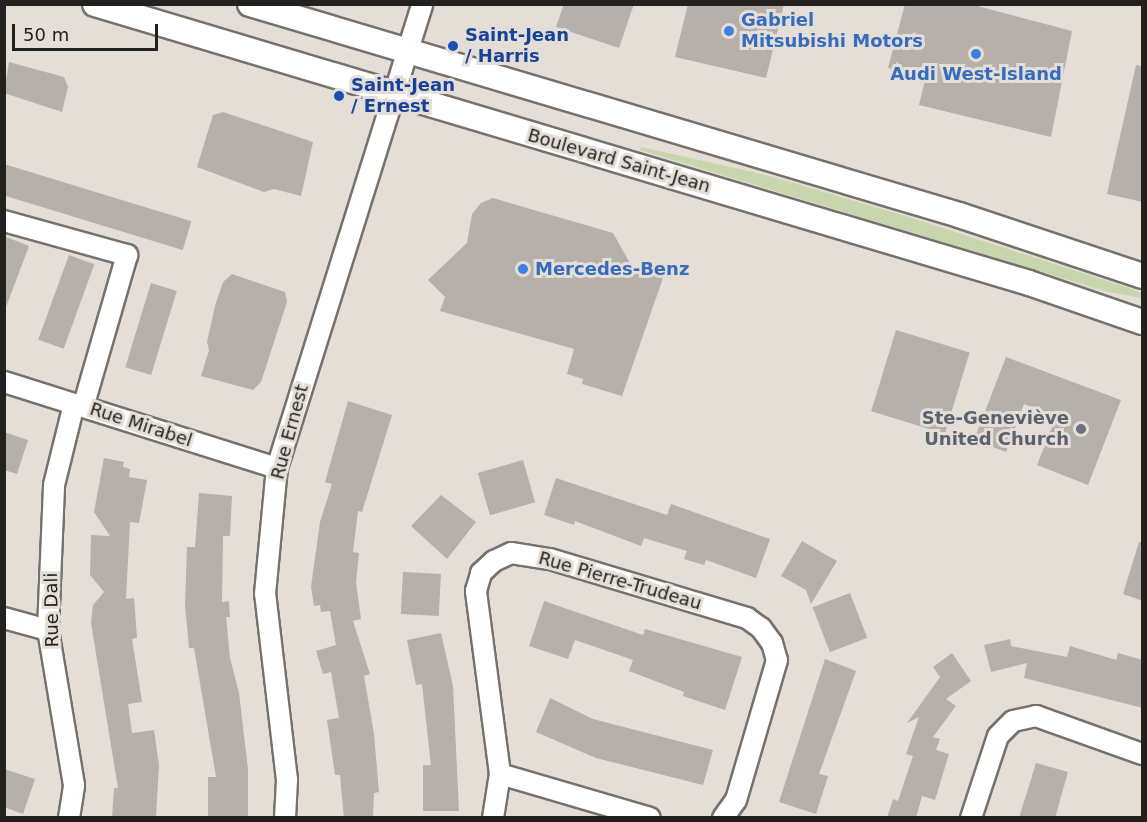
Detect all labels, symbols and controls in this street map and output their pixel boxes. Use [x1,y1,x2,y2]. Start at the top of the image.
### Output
place label: Gabriel Mitsubishi Motors [741,10,923,52]
scale bar [15,12,160,50]
text: 50 m [23,24,69,45]
marker: Gabriel Mitsubishi Motors [722,24,736,38]
place label: Saint-Jean / Harris [465,25,569,68]
marker: Saint-Jean / Harris [446,39,460,53]
marker: Audi West-Island [969,47,983,61]
place label: Audi West-Island [890,63,1062,85]
place label: Saint-Jean / Ernest [351,75,455,118]
marker: Saint-Jean / Ernest [332,89,346,103]
street label: Boulevard Saint-Jean [525,125,713,197]
place label: Mercedes-Benz [535,258,689,280]
marker: Mercedes-Benz [516,262,530,276]
street label: Rue Ernest [267,382,313,482]
street label: Rue Mirabel [87,398,195,452]
place label: Ste-Geneviève United Church [922,408,1069,450]
marker: Ste-Geneviève United Church [1074,422,1088,436]
street label: Rue Pierre-Trudeau [536,547,704,615]
street label: Rue Dali [41,572,63,648]

